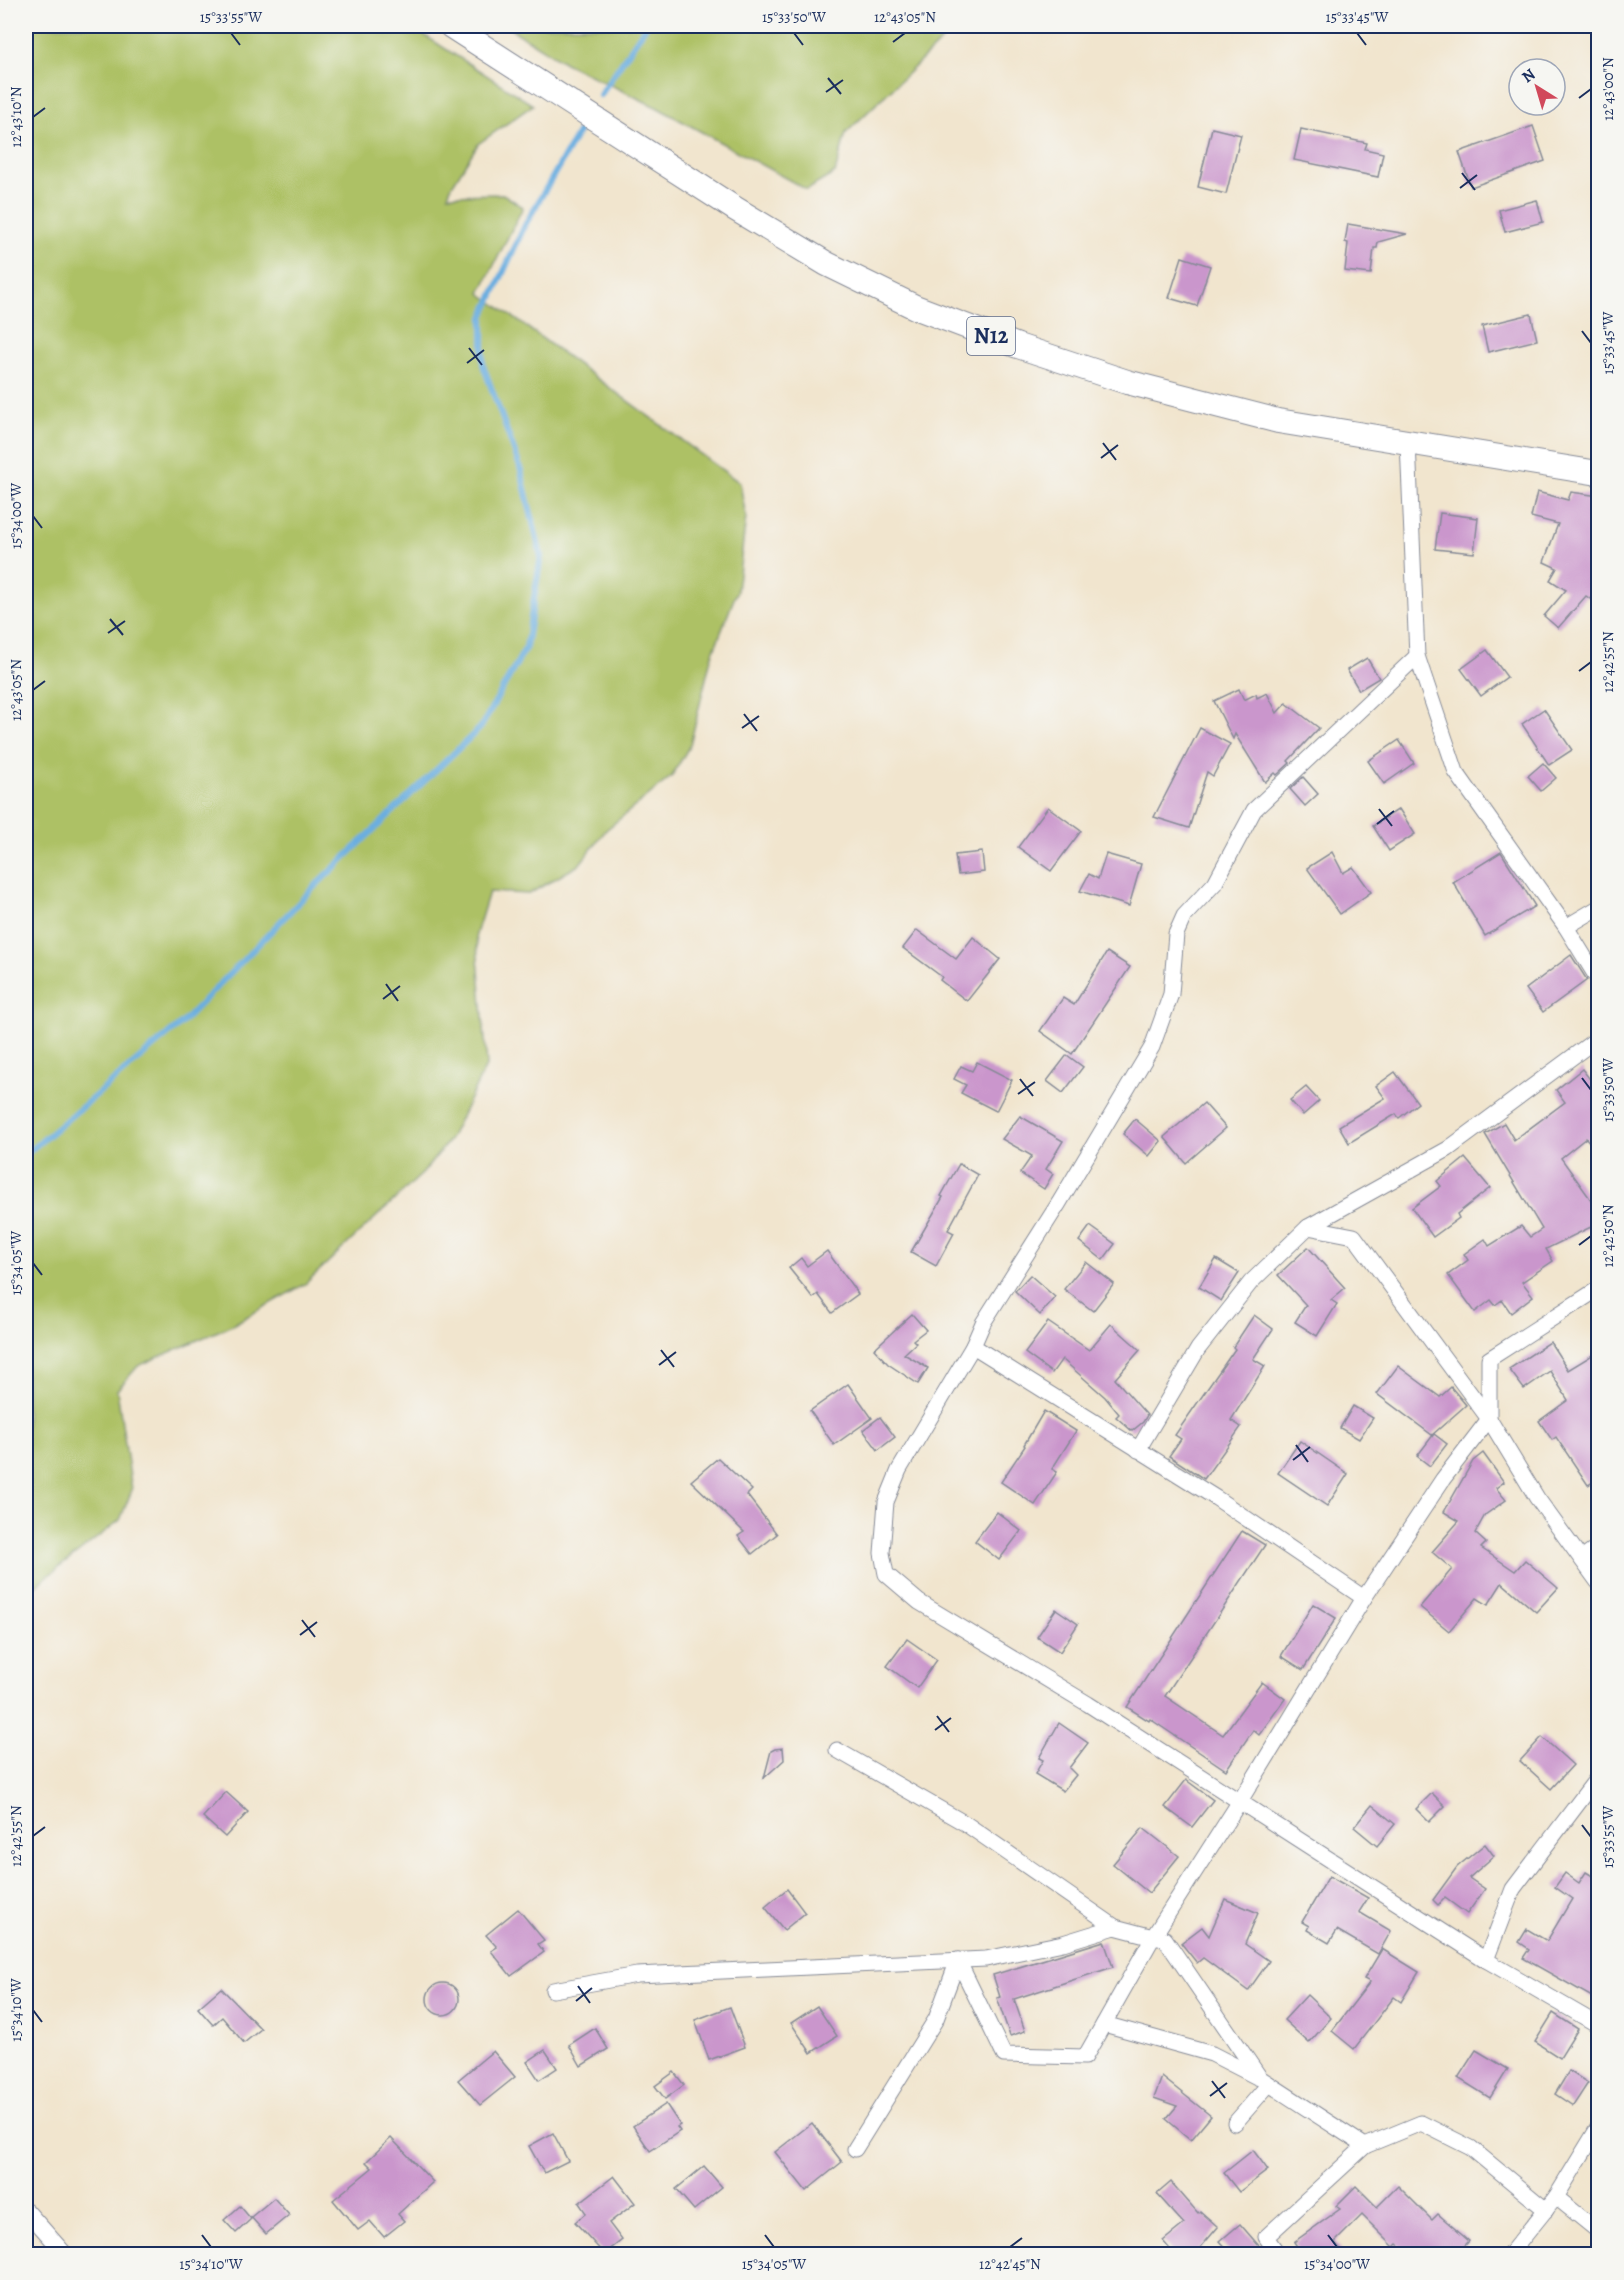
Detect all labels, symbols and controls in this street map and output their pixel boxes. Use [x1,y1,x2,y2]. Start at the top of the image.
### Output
text: 15°33'55"W [200,7,262,27]
text: 15°33'50"W [762,7,826,27]
text: 12°43'05"N [874,7,936,27]
text: 15°33'45"W [1326,7,1388,27]
north arrow [1507,57,1567,117]
text: 12°43'00"N [1598,57,1618,121]
text: N [1517,63,1540,88]
text: 12°43'10"N [6,86,26,147]
text: 15°33'45"W [1598,312,1618,374]
road number: N12 [967,317,1015,355]
text: 15°34'00"W [6,483,26,549]
text: 12°42'55"N [1598,631,1618,693]
text: 12°43'05"N [6,659,26,721]
text: 15°33'50"W [1598,1058,1618,1122]
text: 12°42'50"N [1598,1204,1618,1268]
text: 15°34'05"W [6,1231,26,1295]
text: 12°42'55"N [6,1805,26,1867]
text: 15°33'55"W [1598,1806,1618,1868]
text: 15°34'10"W [6,1978,26,2042]
text: 15°34'10"W [179,2254,243,2274]
text: 15°34'05"W [742,2254,806,2274]
text: 12°42'45"N [979,2254,1041,2274]
text: 15°34'00"W [1304,2254,1370,2274]

